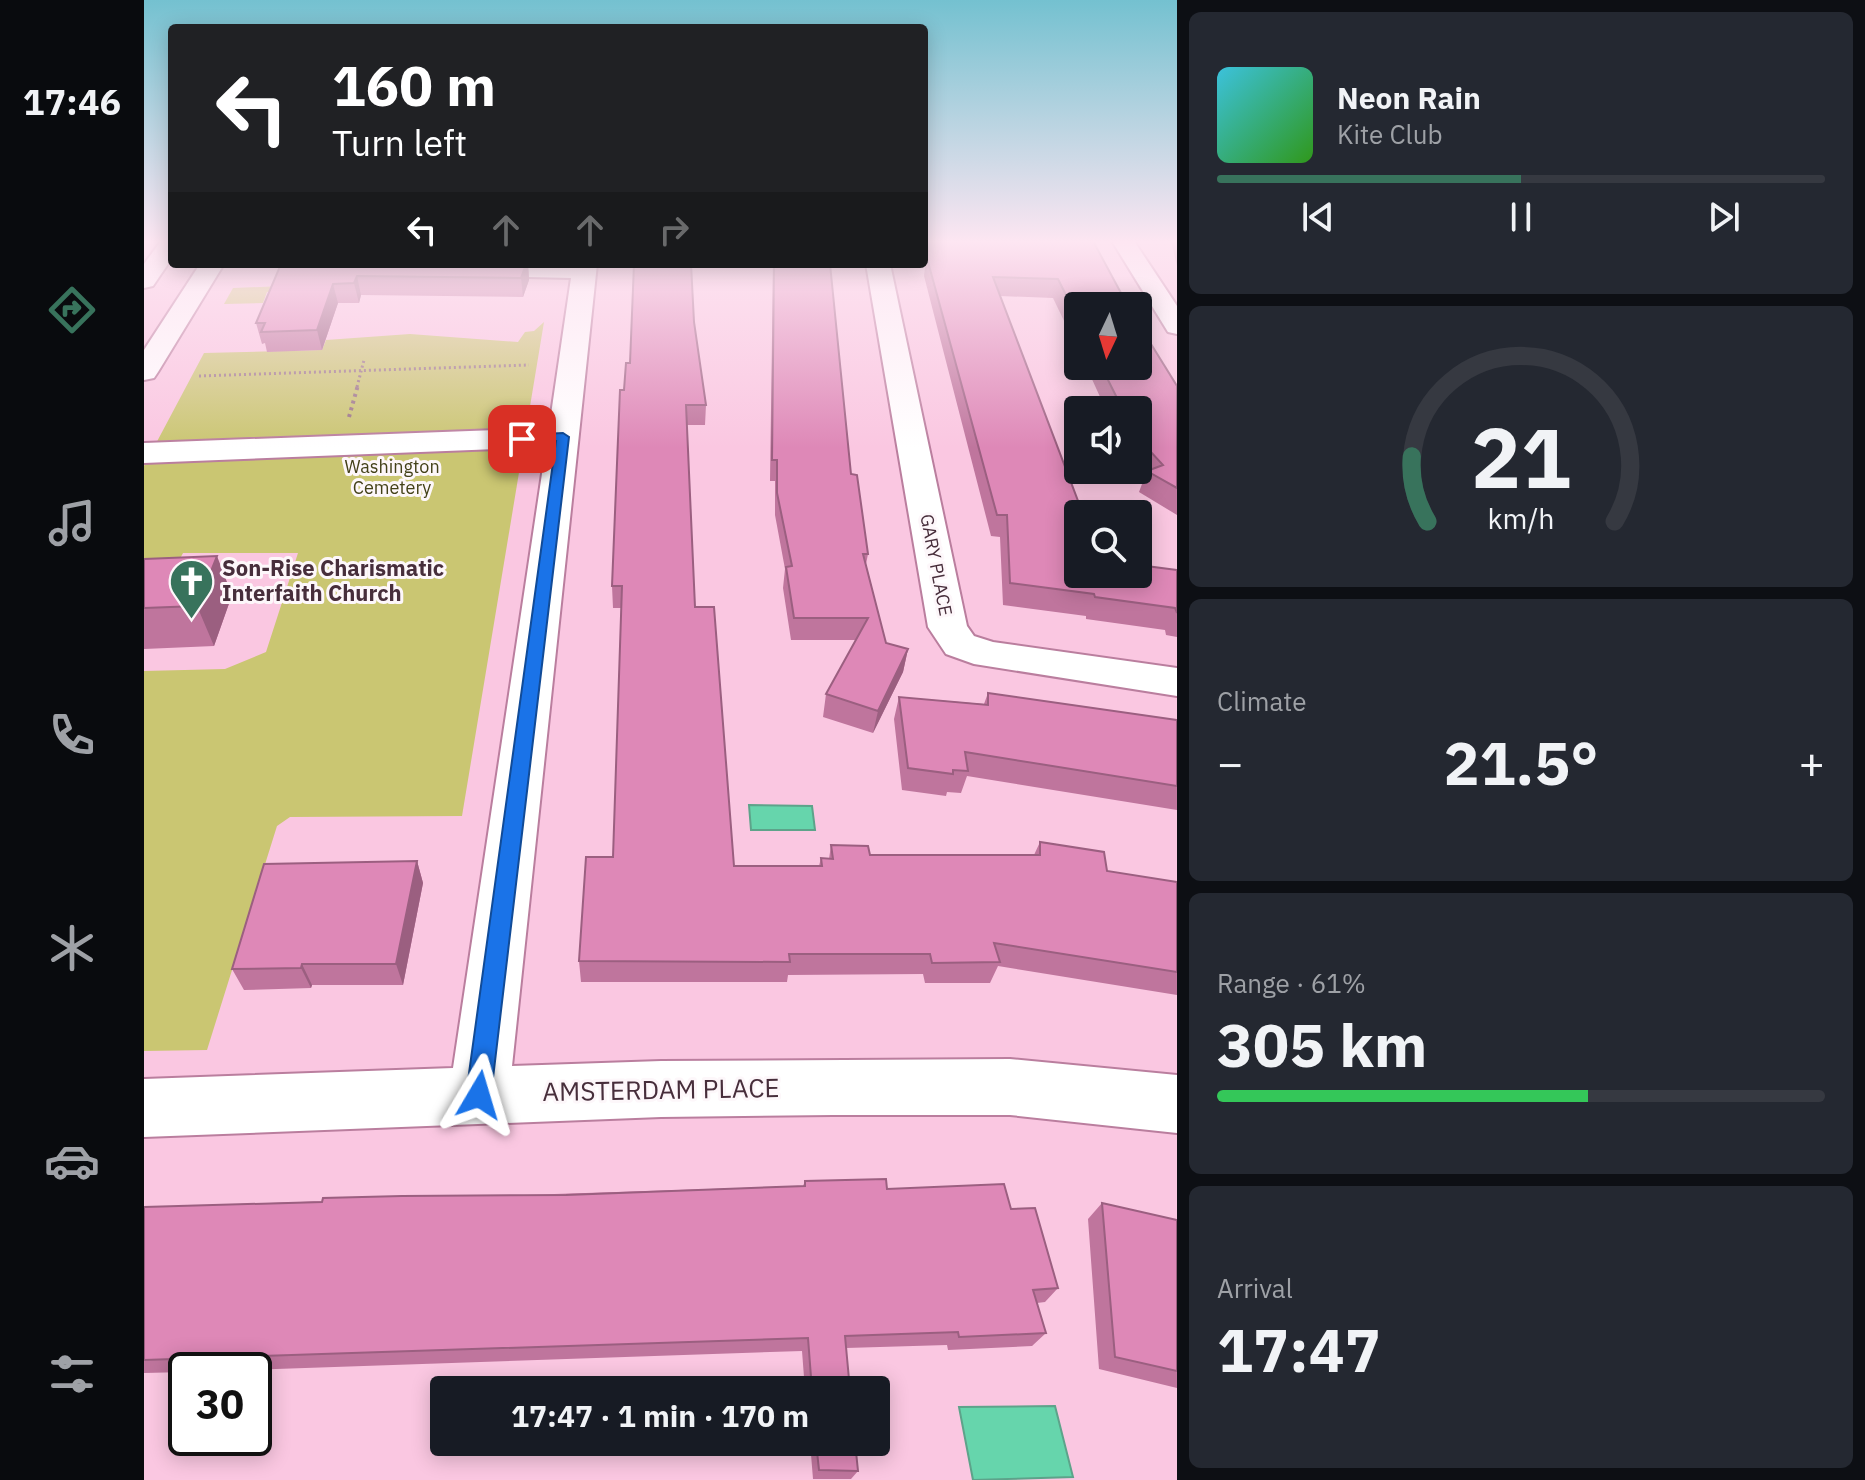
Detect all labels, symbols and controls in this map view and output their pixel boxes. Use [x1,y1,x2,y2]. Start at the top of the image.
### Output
text: 160 m [332,49,496,121]
icon: left [200,56,304,160]
text: 17:46 [23,78,121,125]
text: Neon Rain [1337,78,1481,117]
text: Kite Club [1337,117,1442,151]
text: Turn left [332,119,467,166]
icon: previous [1296,195,1340,239]
icon: pause [1499,195,1543,239]
icon: next [1702,195,1746,239]
icon: left [400,208,444,252]
icon: ahead [484,208,528,252]
icon: ahead [568,208,612,252]
icon: right [652,208,696,252]
icon: directions [44,282,100,338]
north arrow [1064,292,1152,380]
map controls [1064,292,1152,588]
button: sound [1064,396,1152,484]
text: 21 [1471,403,1571,511]
pin [488,405,556,473]
icon: arrive [500,417,544,461]
park label: Washington Cemetery [344,455,440,499]
icon: music [44,495,100,551]
button: search [1064,500,1152,588]
text: km/h [1487,501,1555,538]
street label: GARY PLACE [915,512,958,618]
place label: Son-Rise Charismatic Interfaith Church [222,553,444,607]
church icon: Son-Rise Charismatic Interfaith Church [167,557,215,620]
text: Climate [1217,684,1307,718]
icon: phone [44,707,100,763]
text: 21.5° [1444,723,1598,802]
text: − [1217,734,1243,791]
text: + [1799,734,1825,791]
icon: climate [44,920,100,976]
text: Range · 61% [1217,966,1366,1000]
text: 305 km [1217,1005,1427,1084]
position arrow [437,1053,521,1137]
street label: AMSTERDAM PLACE [542,1070,780,1108]
icon: car [44,1133,100,1189]
text: Arrival [1217,1271,1293,1305]
text: 17:47 [1217,1310,1381,1389]
icon: filters [44,1346,100,1402]
speed limit sign: 30 [168,1352,272,1456]
text: 17:47 · 1 min · 170 m [511,1396,809,1435]

